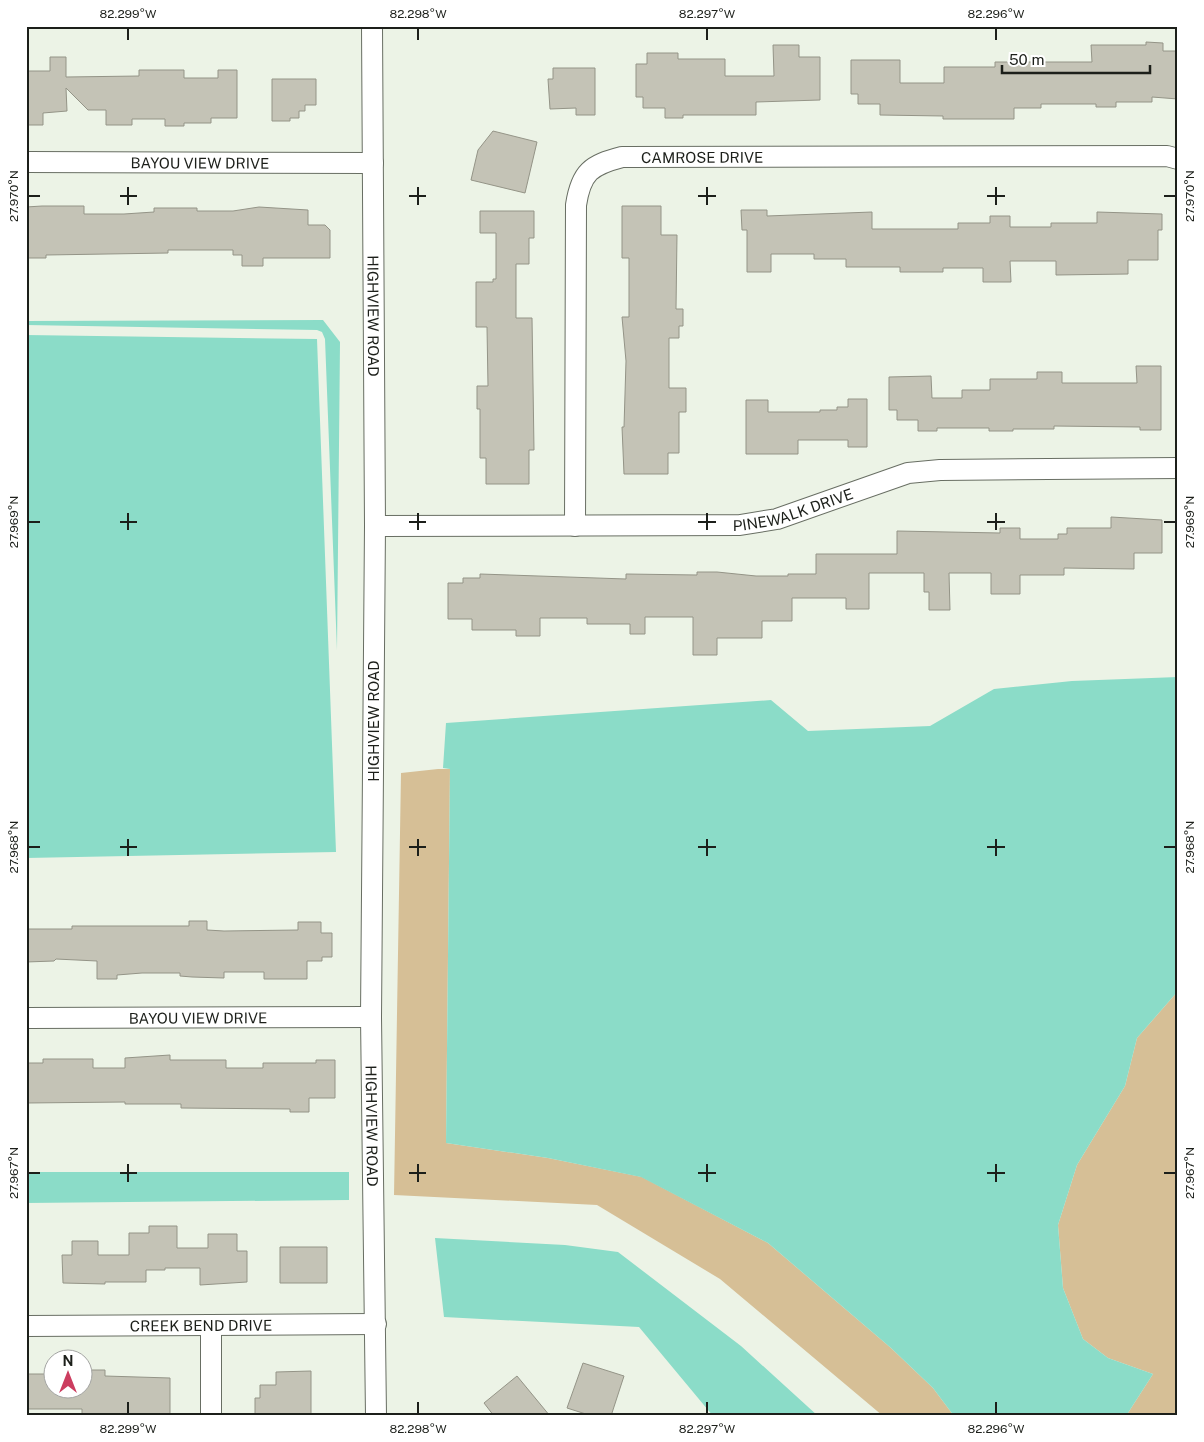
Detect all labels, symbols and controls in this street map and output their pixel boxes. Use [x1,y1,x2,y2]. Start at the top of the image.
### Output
text: 82.299°W [100,7,157,21]
text: 82.298°W [389,7,447,21]
text: 82.297°W [679,7,736,21]
text: 82.296°W [968,7,1025,21]
scale bar [1002,42,1149,74]
text: 50 m [1009,51,1044,68]
street label: CAMROSE DRIVE [641,148,763,165]
street label: BAYOU VIEW DRIVE [131,154,269,171]
text: 27.970°N [7,170,21,222]
text: 27.970°N [1183,170,1197,222]
street label: HIGHVIEW ROAD [365,255,383,377]
street label: PINEWALK DRIVE [733,485,855,534]
text: 27.969°N [7,496,21,548]
text: 27.969°N [1183,496,1197,548]
street label: HIGHVIEW ROAD [365,660,382,782]
text: 27.968°N [7,821,21,873]
text: 27.968°N [1183,821,1197,873]
street label: BAYOU VIEW DRIVE [129,1009,267,1026]
street label: HIGHVIEW ROAD [363,1065,382,1187]
text: 27.967°N [7,1147,21,1199]
text: 27.967°N [1183,1147,1197,1199]
street label: CREEK BEND DRIVE [130,1316,272,1334]
north arrow [42,1350,92,1400]
text: N [63,1353,73,1369]
text: 82.299°W [100,1422,157,1436]
text: 82.298°W [389,1422,447,1436]
text: 82.297°W [679,1422,736,1436]
text: 82.296°W [968,1422,1025,1436]

